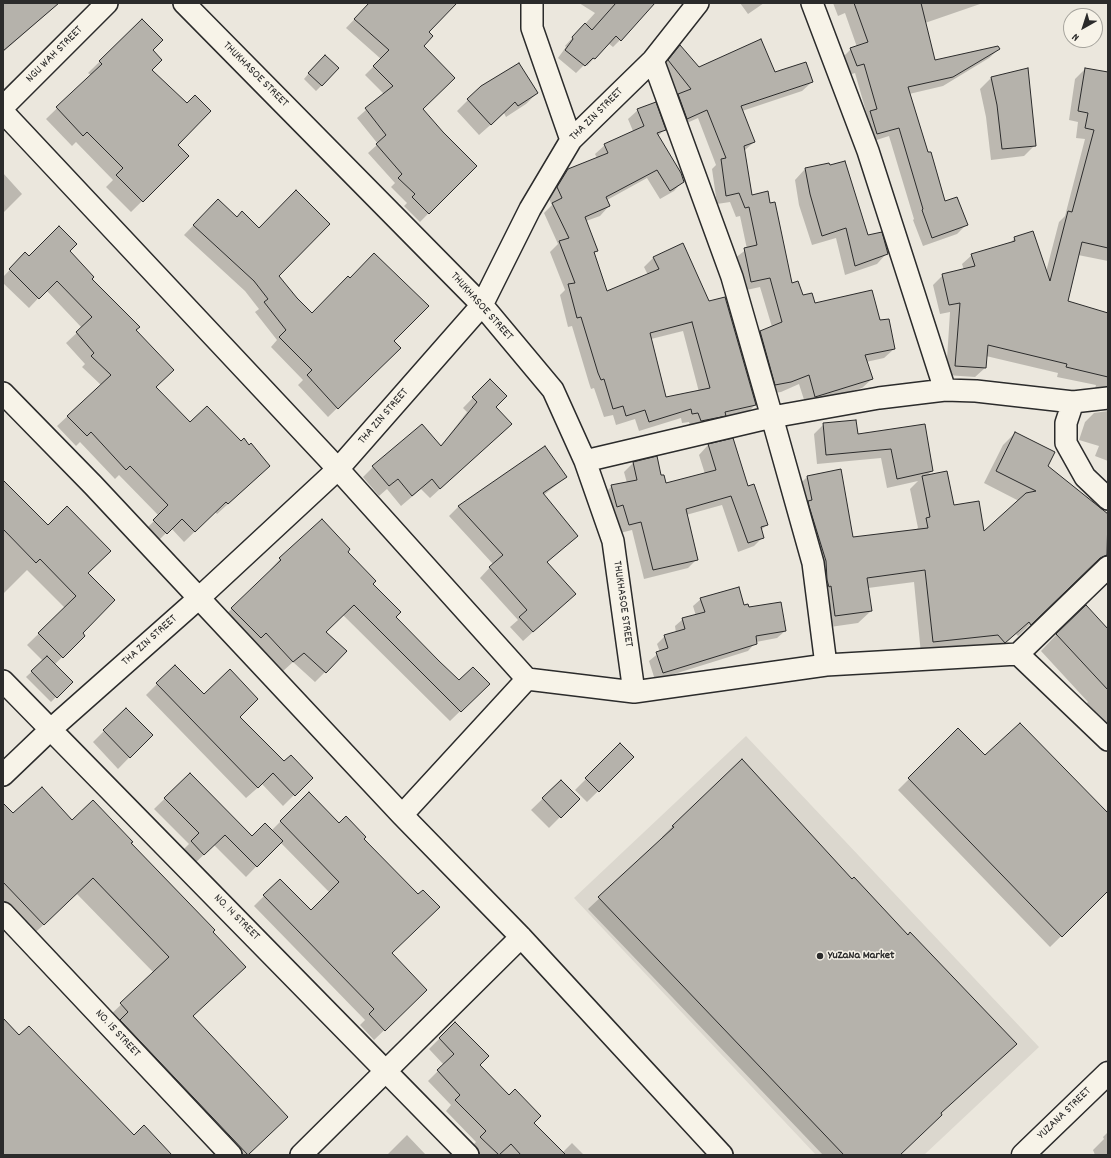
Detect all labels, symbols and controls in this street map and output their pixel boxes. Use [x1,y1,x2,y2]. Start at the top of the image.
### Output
north arrow [1063,8,1103,48]
street label: NGU WAH STREET [24,24,86,86]
text: N [1069,29,1083,44]
street label: THUKHASOE STREET [219,39,291,111]
street label: THA ZIN STREET [567,85,627,145]
street label: THUKHASOE STREET [447,270,515,344]
street label: THA ZIN STREET [356,386,412,448]
street label: THUKHASOE STREET [609,560,635,648]
street label: THA ZIN STREET [119,612,181,670]
street label: NO. 14 STREET [210,892,262,944]
place label: YuZaNa Market [828,949,895,963]
marker: YuZaNa Market [815,951,825,961]
street label: NO. 15 STREET [91,1007,143,1061]
street label: YUZANA STREET [1035,1085,1095,1143]

